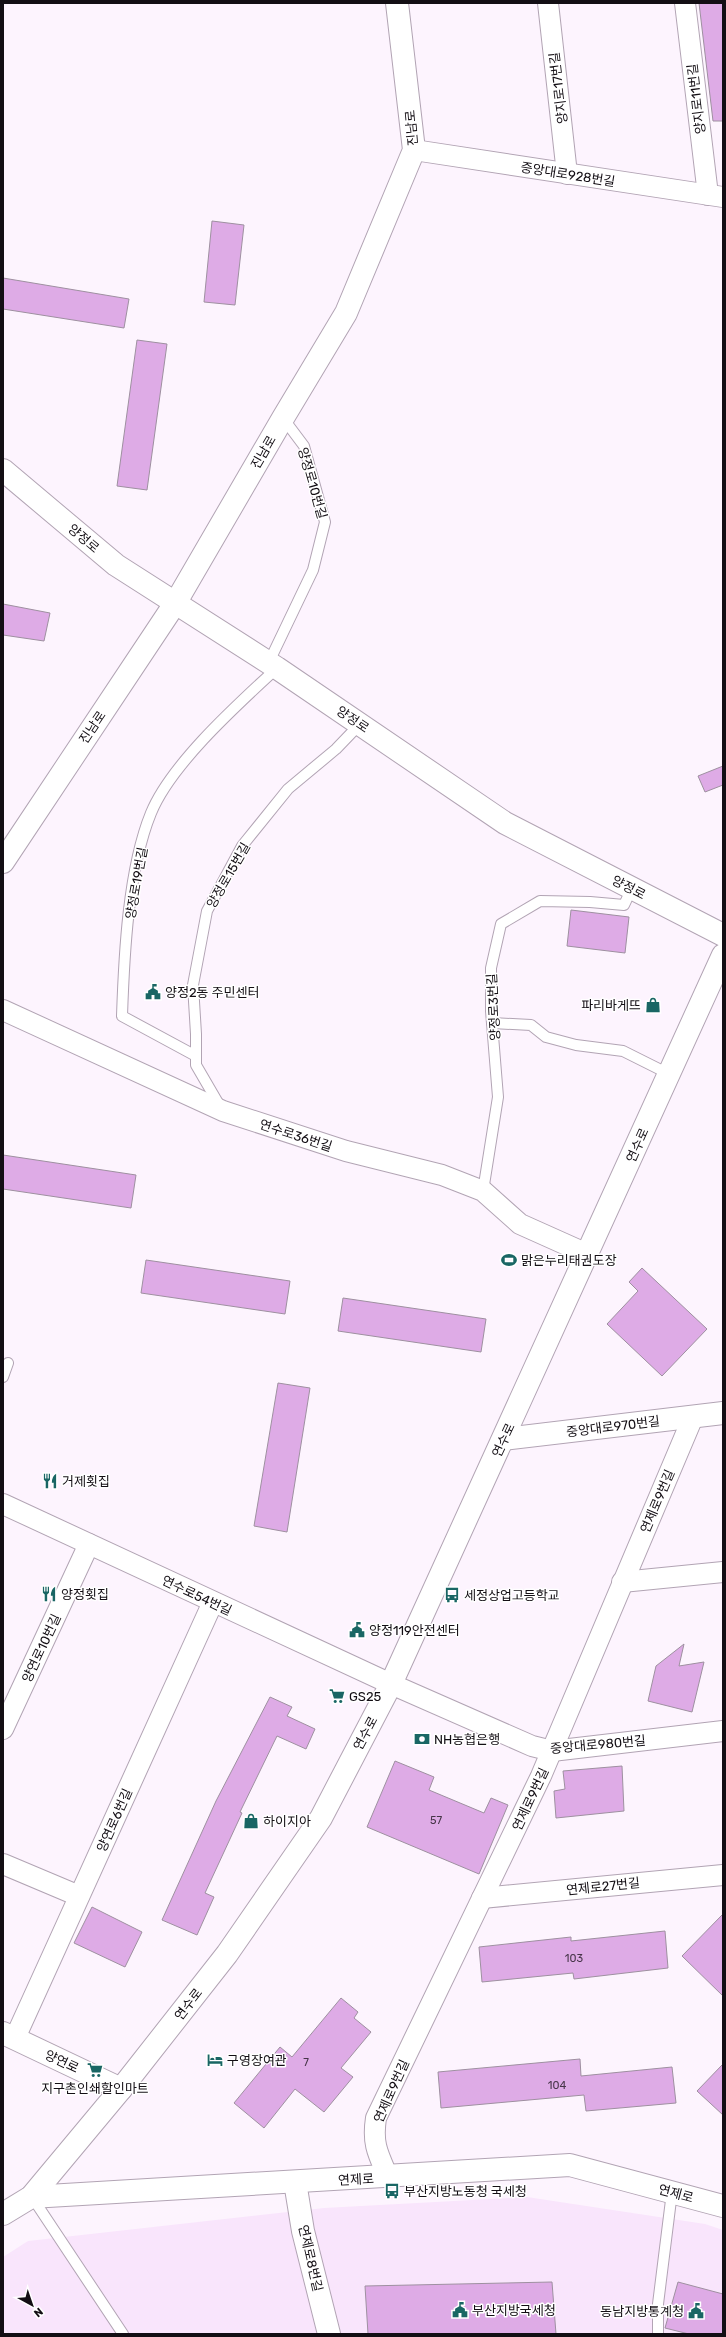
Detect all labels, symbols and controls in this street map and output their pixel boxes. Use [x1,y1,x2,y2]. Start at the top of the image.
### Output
street label: 양지로17번길 [547,51,570,125]
street label: 양지로11번길 [685,63,708,135]
street label: 진남로 [402,109,421,146]
street label: 중앙대로928번길 [520,160,616,189]
street label: 진남로 [248,433,279,472]
street label: 양정로10번길 [295,446,330,521]
street label: 양정로 [65,521,102,556]
street label: 양정로 [334,703,372,736]
street label: 진남로 [76,708,109,746]
street label: 양정로15번길 [204,840,253,911]
street label: 양정로19번길 [123,846,150,920]
street label: 양정로 [609,873,648,902]
street label: 양정로3번길 [484,973,503,1041]
public building icon: 양정2동 주민센터 [144,983,162,1001]
place label: 양정2동 주민센터 [165,985,260,1000]
shop icon: 파리바게뜨 [644,996,662,1014]
place label: 파리바게뜨 [581,998,641,1013]
street label: 연수로36번길 [258,1117,334,1154]
street label: 연수로 [623,1126,652,1165]
sports icon: 맑은누리태권도장 [500,1251,518,1269]
place label: 맑은누리태권도장 [521,1253,617,1268]
street label: 중앙대로970번길 [565,1413,661,1440]
street label: 연수로 [489,1421,518,1460]
street label: 연제로9번길 [637,1467,678,1535]
restaurant icon: 거제횟집 [41,1472,59,1490]
place label: 거제횟집 [62,1474,110,1489]
street label: 연수로54번길 [159,1573,234,1618]
restaurant icon: 양정횟집 [40,1585,58,1603]
bus stop icon: 세정상업고등학교 [443,1586,461,1604]
place label: 양정횟집 [61,1587,109,1602]
place label: 세정상업고등학교 [464,1588,560,1603]
street label: 양연로10번길 [19,1612,64,1685]
public building icon: 양정119안전센터 [348,1621,366,1639]
place label: 양정119안전센터 [369,1623,460,1638]
supermarket icon: GS25 [328,1687,346,1705]
place label: GS25 [349,1689,382,1704]
street label: 연수로 [350,1714,381,1753]
bank icon: NH농협은행 [413,1730,431,1748]
place label: NH농협은행 [434,1732,500,1747]
street label: 중앙대로980번길 [550,1733,647,1756]
street label: 연제로9번길 [509,1765,552,1833]
street label: 양연로6번길 [94,1786,135,1854]
shop icon: 하이지아 [242,1812,260,1830]
place label: 하이지아 [263,1814,311,1829]
house number: 57 [430,1814,442,1827]
street label: 연제로27번길 [565,1875,641,1898]
house number: 103 [565,1952,584,1965]
street label: 연수로 [171,1986,205,2023]
street label: 양연로 [42,2047,81,2076]
hotel icon: 구영장여관 [206,2051,224,2069]
place label: 구영장여관 [227,2053,287,2068]
house number: 7 [303,2056,309,2069]
street label: 연제로9번길 [371,2057,412,2125]
supermarket icon: 지구촌인쇄할인마트 [86,2061,104,2079]
house number: 104 [548,2079,566,2092]
place label: 지구촌인쇄할인마트 [41,2081,149,2096]
street label: 연제로 [338,2171,374,2188]
bus stop icon: 부산지방노동청 국세청 [383,2182,401,2200]
street label: 연제로 [657,2182,695,2205]
place label: 부산지방노동청 국세청 [404,2184,527,2199]
street label: 연제로8번길 [296,2223,325,2293]
north arrow [12,2285,52,2325]
public building icon: 부산지방국세청 [451,2301,469,2319]
public building icon: 동남지방통계청 [687,2302,705,2320]
place label: 부산지방국세청 [472,2303,556,2318]
place label: 동남지방통계청 [600,2304,684,2319]
text: N [31,2305,45,2320]

